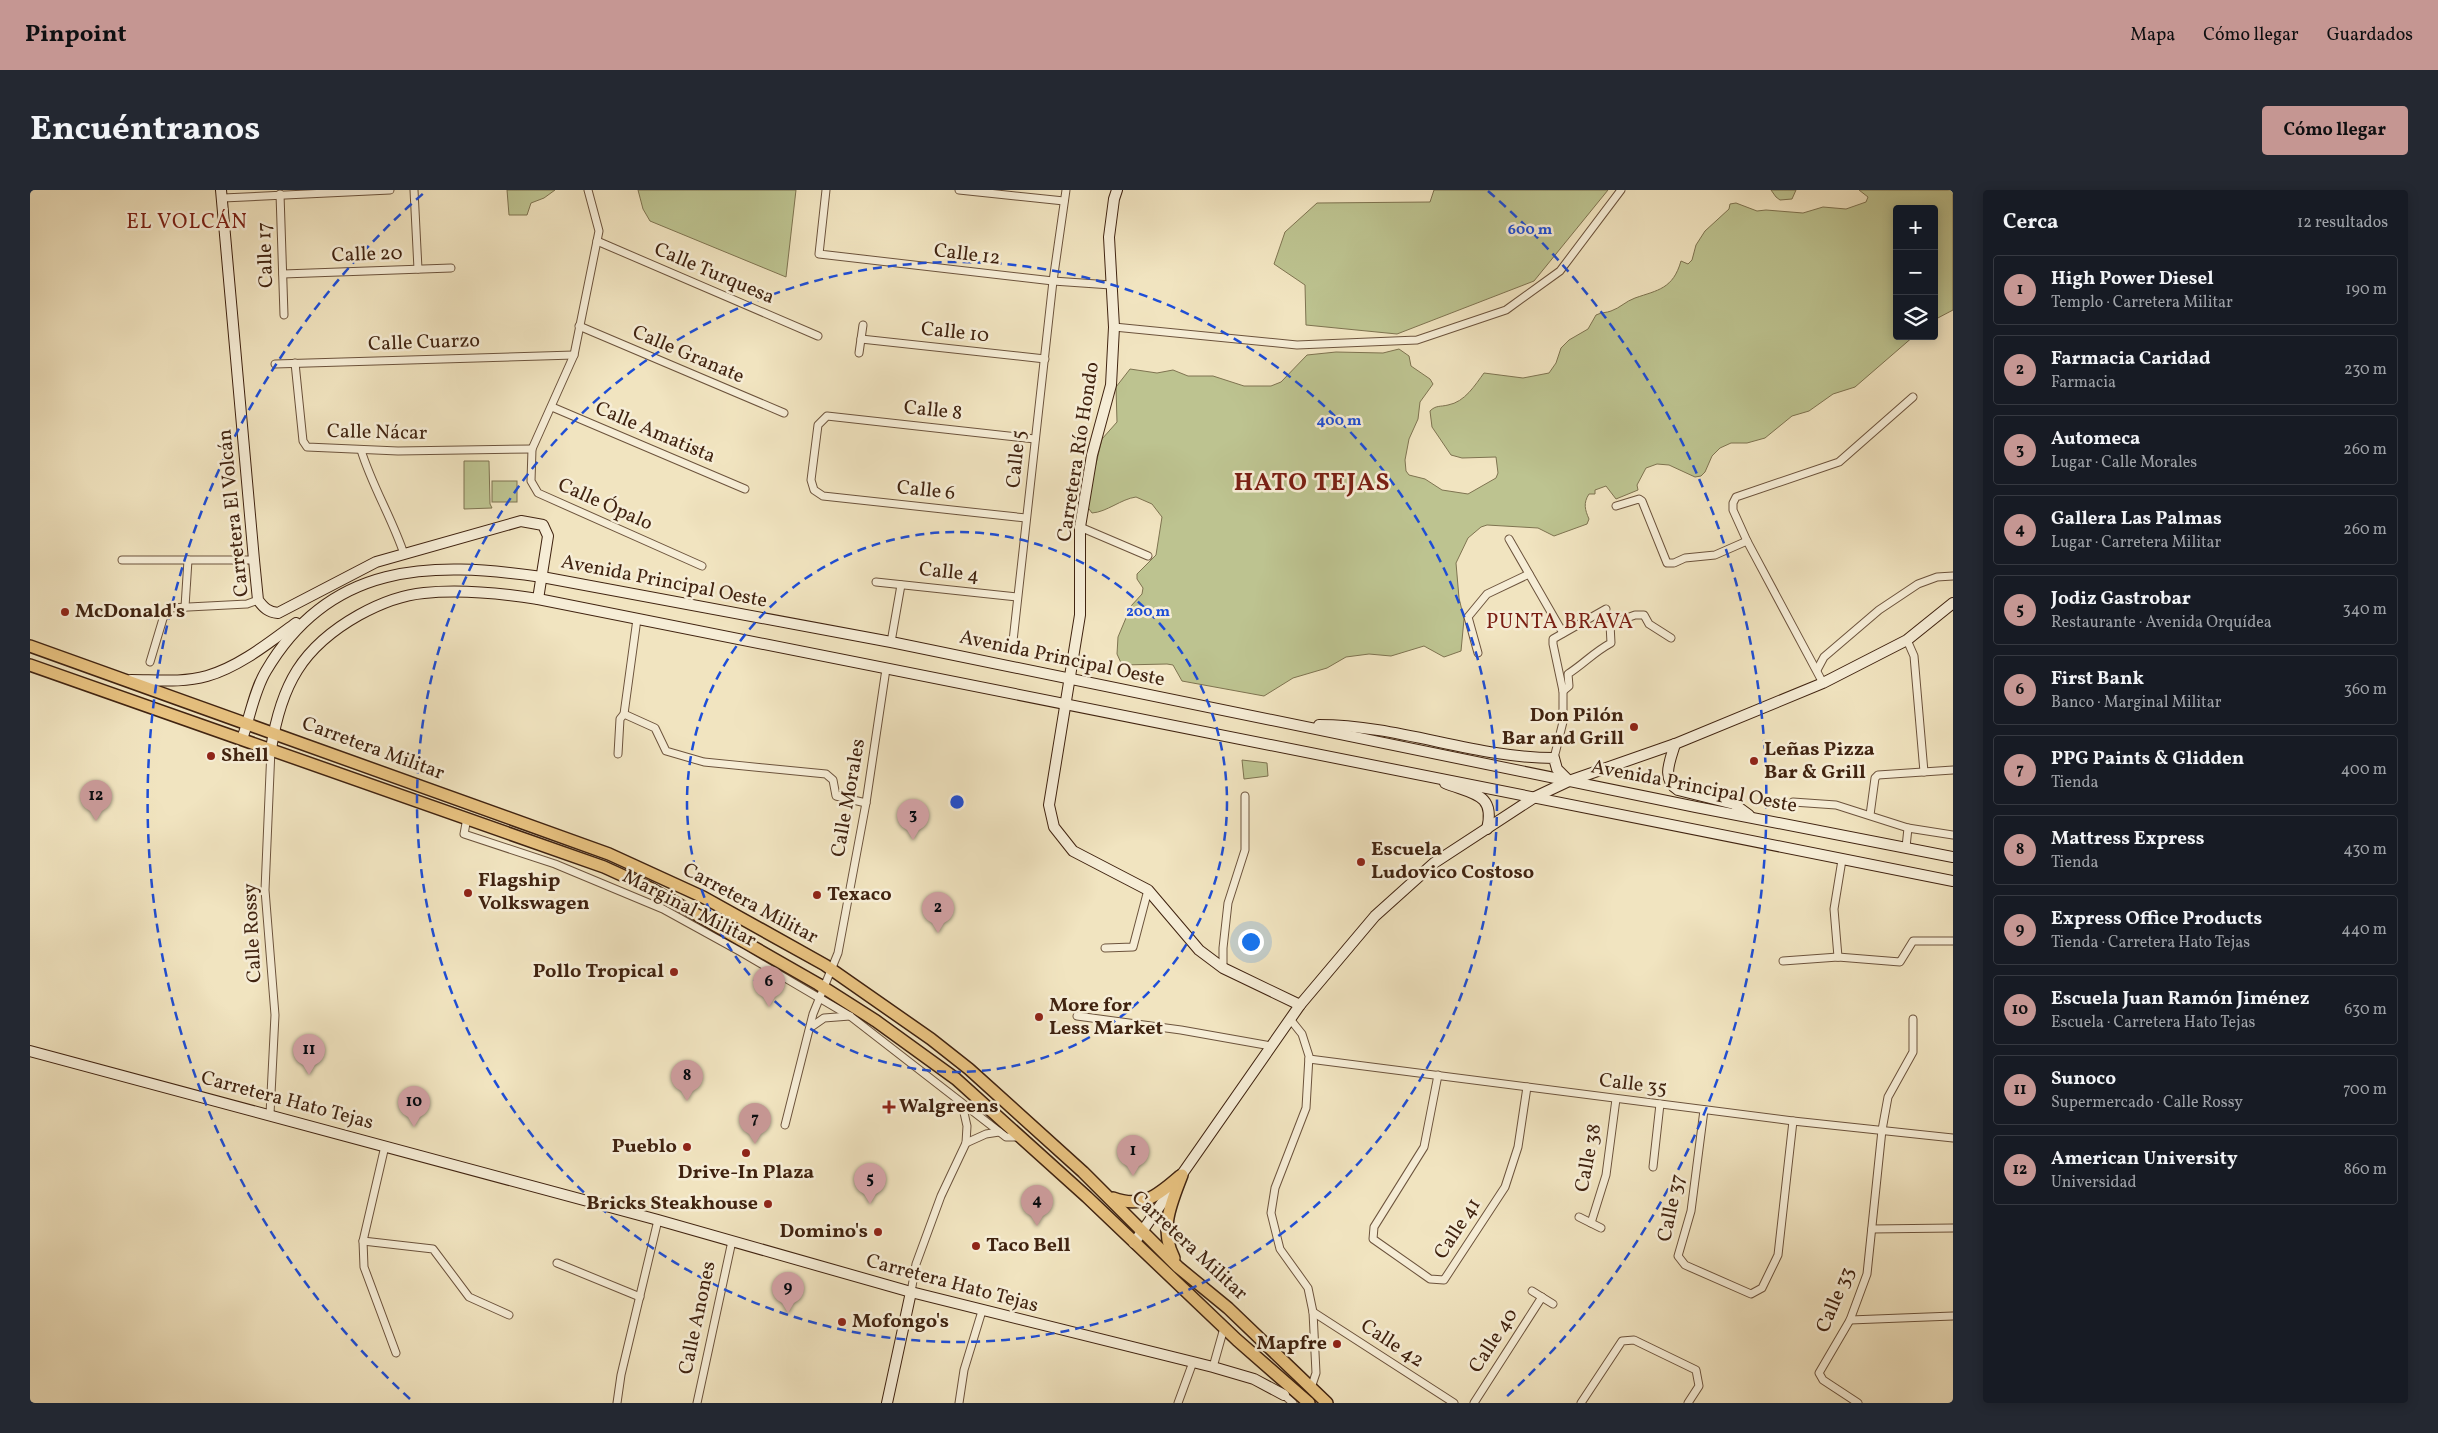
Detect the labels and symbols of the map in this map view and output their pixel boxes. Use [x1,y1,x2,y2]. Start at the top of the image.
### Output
district label: EL VOLCÁN [126,208,248,237]
text: 600 m [1508,220,1553,241]
street label: Calle 17 [251,222,281,288]
street label: Calle Turquesa [649,236,779,312]
street label: Calle 12 [932,237,1002,273]
street label: Calle 20 [331,240,403,270]
street label: Calle 10 [920,316,990,350]
street label: Calle Granate [628,319,748,391]
street label: Calle Cuarzo [368,327,480,359]
street label: Carretera Río Hondo [1051,360,1107,544]
street label: Calle 8 [902,394,964,428]
street label: Calle Amatista [590,395,720,471]
text: 400 m [1317,411,1362,432]
street label: Calle Nácar [326,418,428,448]
street label: Carretera El Volcán [211,428,257,598]
street label: Calle 5 [1000,429,1034,489]
district label: HATO TEJAS [1234,466,1390,501]
street label: Calle Ópalo [553,472,657,538]
street label: Calle 6 [895,474,957,508]
street label: Avenida Principal Oeste [559,548,769,616]
street label: Calle 4 [917,556,981,590]
place label: McDonald's [75,598,185,626]
text: 200 m [1126,602,1170,623]
marker: McDonald's [59,606,71,618]
district label: PUNTA BRAVA [1486,608,1634,637]
street label: Avenida Principal Oeste [957,624,1167,694]
place label: Don Pilón Bar and Grill [1502,702,1624,753]
street label: Carretera Militar [298,710,448,788]
marker: Don Pilón Bar and Grill [1628,721,1640,733]
place label: Leñas Pizza Bar & Grill [1764,736,1875,787]
street label: Calle Morales [825,737,873,859]
place label: Shell [221,742,269,770]
marker: Shell [205,750,217,762]
street label: Avenida Principal Oeste [1589,753,1799,821]
marker: Leñas Pizza Bar & Grill [1748,755,1760,767]
pin: 12 [80,780,112,821]
centre of rings [948,793,966,811]
pin: 3 [897,799,929,840]
place label: Escuela Ludovico Costoso [1371,836,1534,887]
street label: Carretera Militar [677,856,823,952]
marker: Escuela Ludovico Costoso [1355,856,1367,868]
street label: Marginal Militar [617,863,761,955]
place label: Flagship Volkswagen [478,867,590,918]
place label: Texaco [827,881,892,909]
street label: Calle Rossy [236,882,270,984]
marker: Flagship Volkswagen [462,887,474,899]
marker: Texaco [811,889,823,901]
pin: 2 [922,892,954,933]
your location [1238,929,1264,955]
place label: Pollo Tropical [533,958,664,986]
marker: Pollo Tropical [668,966,680,978]
pin: 6 [753,966,785,1007]
place label: More for Less Market [1049,992,1164,1043]
marker: More for Less Market [1033,1011,1045,1023]
pin: 11 [293,1034,325,1075]
pin: 8 [671,1060,703,1101]
street label: Carretera Hato Tejas [198,1065,376,1137]
street label: Calle 35 [1597,1067,1669,1103]
pin: 10 [398,1086,430,1127]
place label: Walgreens [899,1093,998,1121]
marker: Walgreens [883,1101,895,1113]
pin: 7 [739,1103,771,1144]
street label: Calle 38 [1569,1122,1609,1194]
place label: Pueblo [612,1133,677,1161]
pin: 1 [1117,1135,1149,1176]
marker: Pueblo [681,1141,693,1153]
marker: Drive-In Plaza [740,1147,752,1159]
place label: Drive-In Plaza [678,1159,814,1187]
pin: 5 [854,1163,886,1204]
street label: Calle 37 [1651,1172,1693,1244]
pin: 4 [1021,1185,1053,1226]
street label: Carretera Militar [1125,1185,1253,1307]
place label: Bricks Steakhouse [586,1190,758,1218]
street label: Calle 41 [1428,1193,1488,1265]
marker: Bricks Steakhouse [762,1198,774,1210]
place label: Domino's [780,1218,868,1246]
marker: Domino's [872,1226,884,1238]
place label: Taco Bell [986,1232,1071,1260]
marker: Taco Bell [970,1240,982,1252]
street label: Carretera Hato Tejas [863,1248,1041,1320]
street label: Calle Anones [672,1259,724,1377]
street label: Calle 33 [1810,1263,1862,1337]
pin: 9 [772,1272,804,1313]
street label: Calle 40 [1463,1303,1525,1379]
place label: Mofongo's [852,1308,949,1336]
street label: Calle 42 [1355,1313,1429,1375]
marker: Mofongo's [836,1316,848,1328]
place label: Mapfre [1257,1330,1327,1358]
marker: Mapfre [1331,1338,1343,1350]

